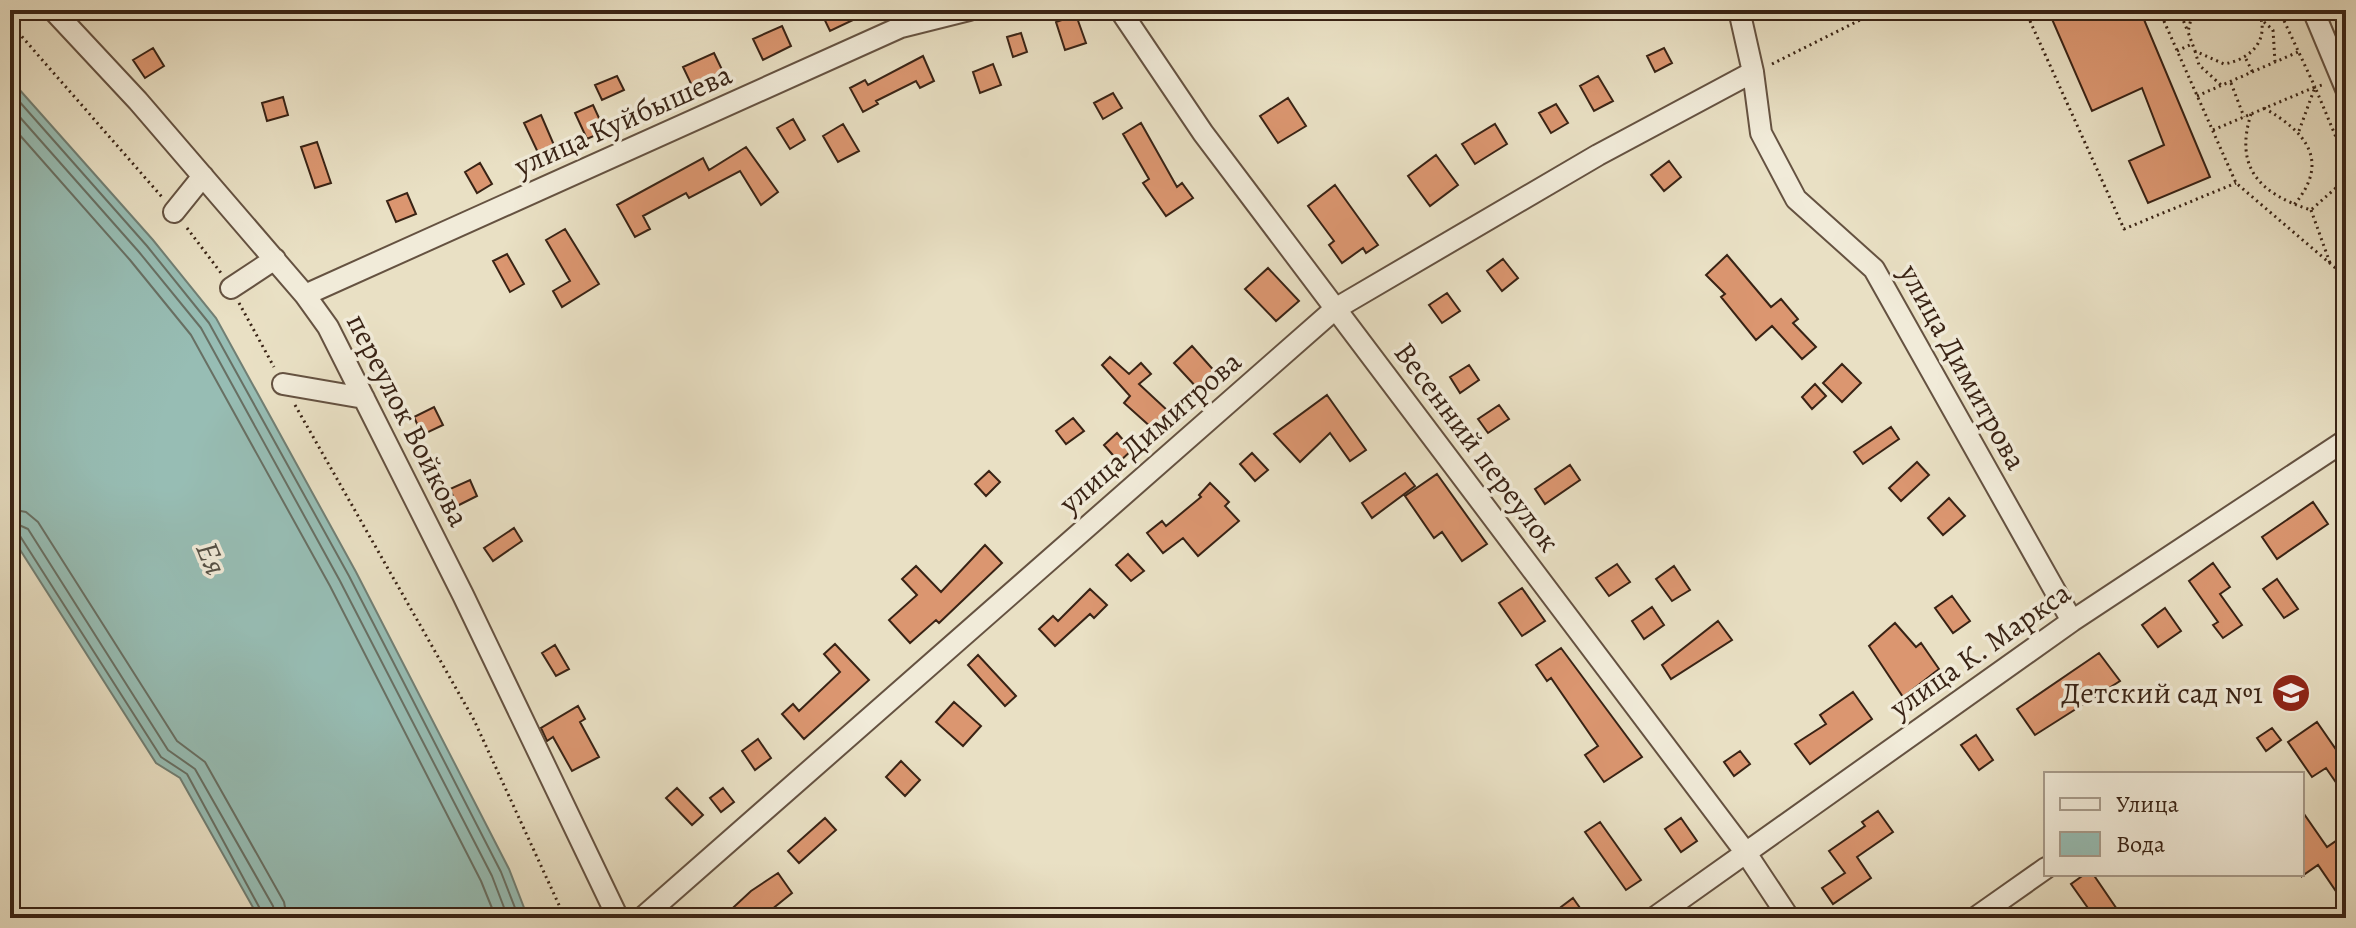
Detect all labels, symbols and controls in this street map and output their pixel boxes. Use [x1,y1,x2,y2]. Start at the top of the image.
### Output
street label: улица Куйбышева [507,54,738,186]
street label: улица Димитрова [1889,256,2036,477]
street label: переулок Войкова [337,307,479,533]
street label: Весенний переулок [1385,334,1569,560]
street label: улица Димитрова [1050,342,1250,523]
water label: Ея [185,534,239,582]
street label: улица К. Маркса [1881,573,2079,728]
school or university icon: Детский сад №1 [2270,672,2312,714]
place label: Детский сад №1 [2061,673,2263,713]
legend [2044,772,2304,876]
text: Улица [2116,788,2179,820]
text: Вода [2116,828,2165,860]

